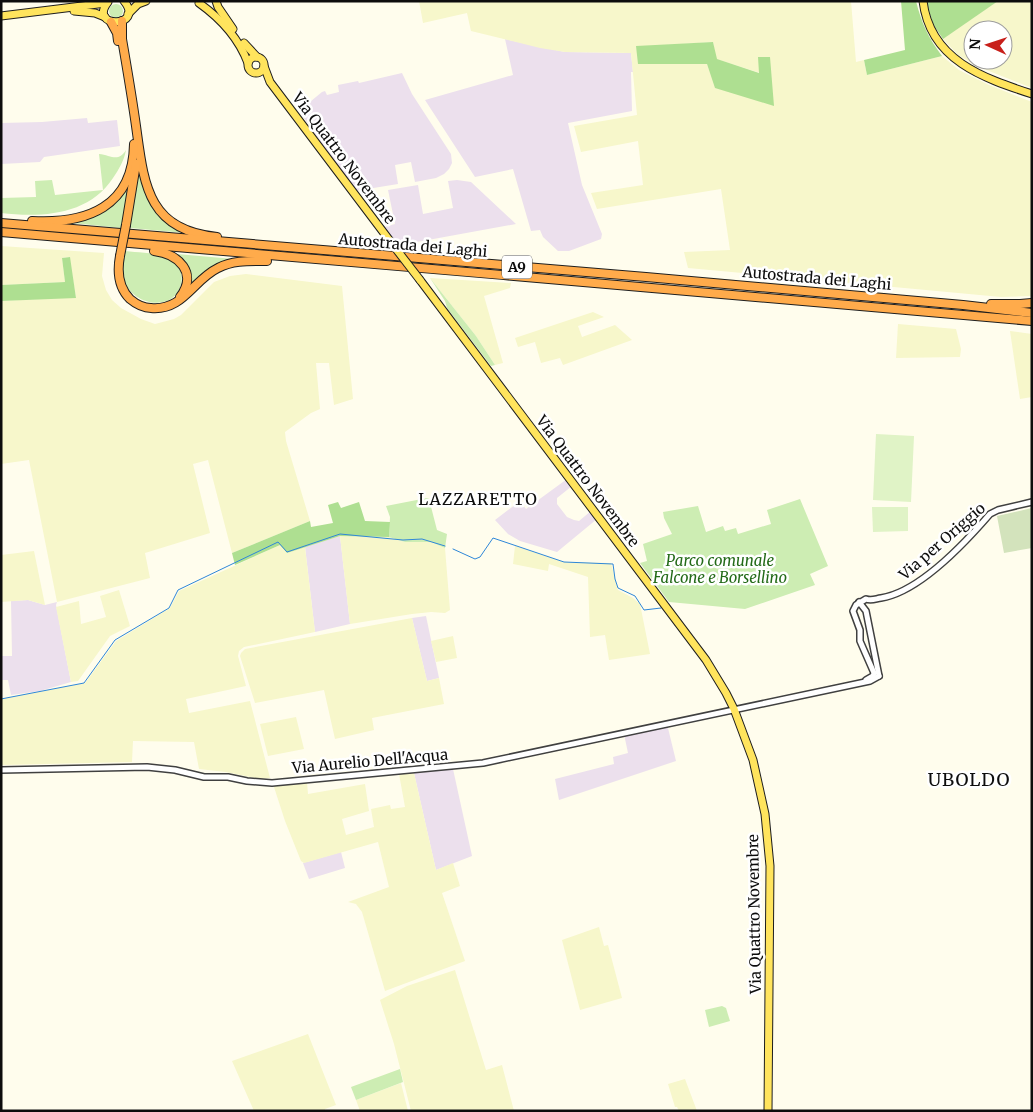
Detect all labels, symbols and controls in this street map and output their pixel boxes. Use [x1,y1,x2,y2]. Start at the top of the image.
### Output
north arrow [963,20,1013,70]
text: N [966,38,984,50]
street label: Via Quattro Novembre [288,88,400,228]
street label: Autostrada dei Laghi [337,229,488,261]
road number: A9 [502,256,532,278]
street label: Autostrada dei Laghi [741,262,892,294]
street label: Via Quattro Novembre [532,411,644,551]
district label: LAZZARETTO [418,489,538,509]
street label: Via per Origgio [894,498,989,584]
park label: Parco comunale Falcone e Borsellino [652,551,787,587]
street label: Via Aurelio Dell'Acqua [290,745,449,777]
district label: UBOLDO [928,768,1010,791]
street label: Via Quattro Novembre [743,834,765,995]

